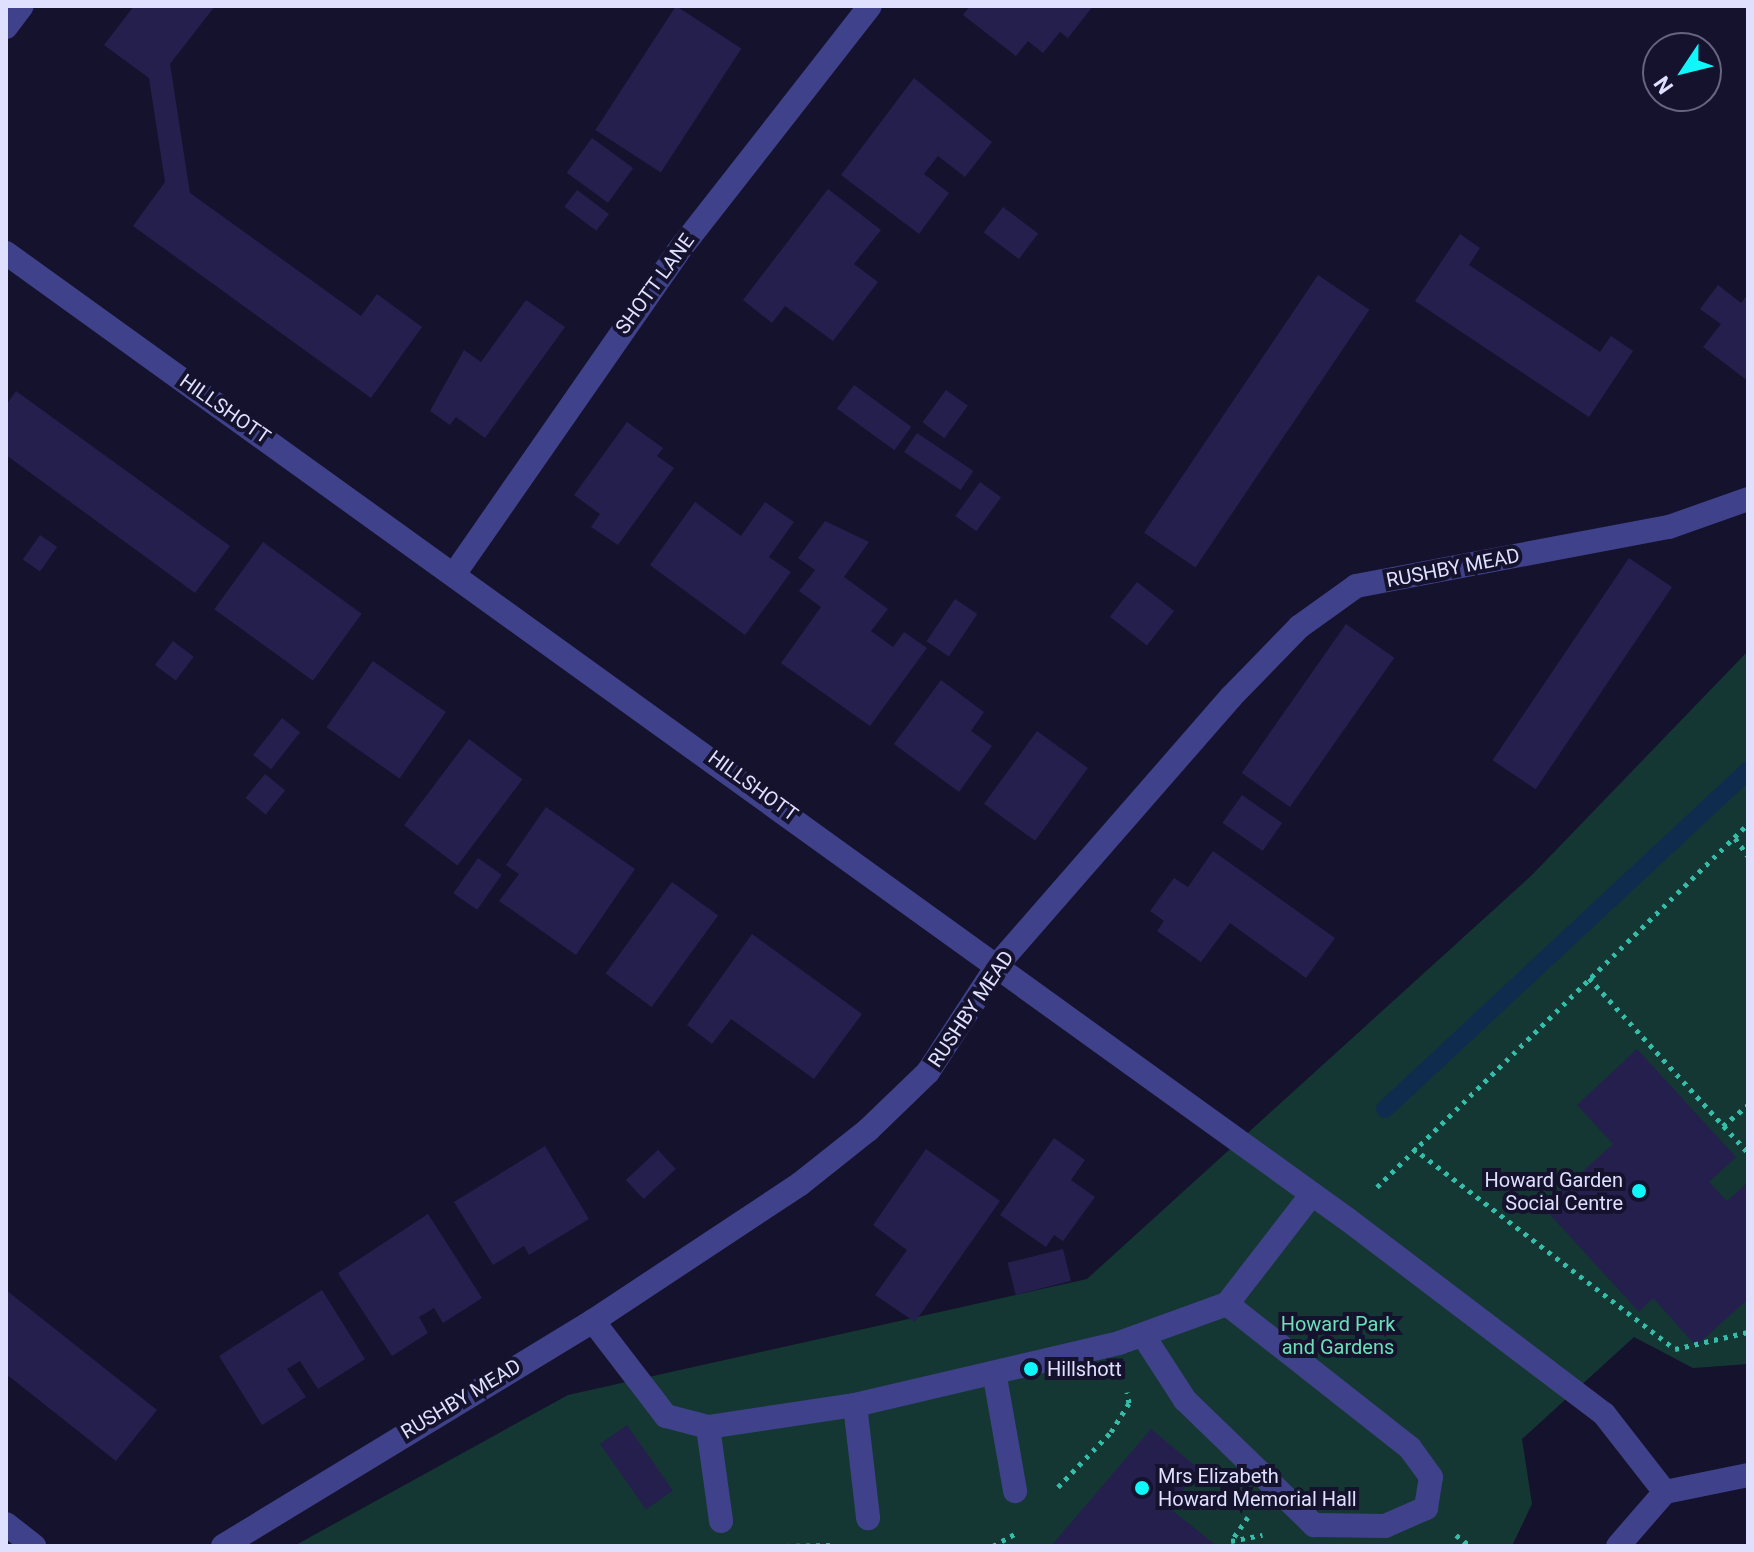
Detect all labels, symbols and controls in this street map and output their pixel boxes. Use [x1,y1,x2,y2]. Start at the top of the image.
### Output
north arrow [1642,32,1722,112]
text: N [1649,71,1678,98]
street label: SHOTT LANE [611,229,699,339]
street label: HILLSHOTT [175,369,275,449]
street label: RUSHBY MEAD [1384,543,1522,593]
street label: HILLSHOTT [704,745,802,827]
street label: RUSHBY MEAD [923,946,1019,1072]
place label: Howard Garden Social Centre [1485,1168,1623,1215]
marker: Howard Garden Social Centre [1630,1182,1648,1200]
park label: Howard Park and Gardens [1281,1313,1395,1360]
street label: RUSHBY MEAD [397,1354,525,1444]
place label: Hillshott [1047,1357,1122,1381]
marker: Hillshott [1022,1360,1040,1378]
place label: Mrs Elizabeth Howard Memorial Hall [1158,1464,1357,1511]
marker: Mrs Elizabeth Howard Memorial Hall [1133,1479,1151,1497]

